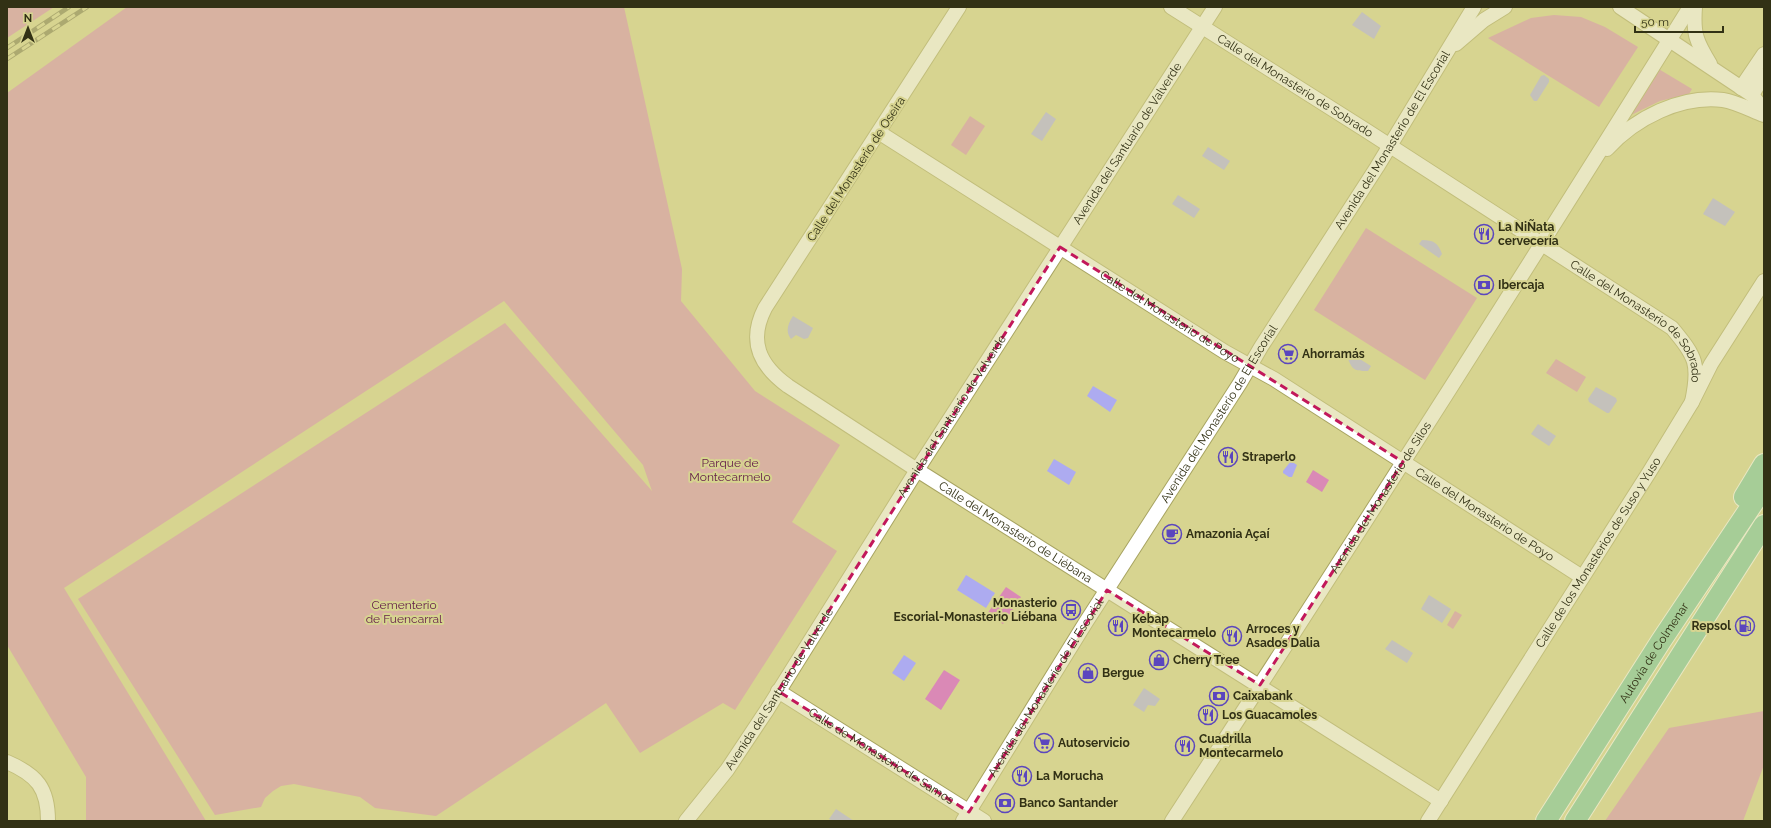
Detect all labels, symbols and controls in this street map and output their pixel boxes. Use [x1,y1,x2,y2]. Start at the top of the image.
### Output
north arrow [8,8,48,48]
scale bar [1635,8,1723,34]
text: N [24,12,32,25]
text: 50 m [1641,15,1669,29]
street label: Calle del Monasterio de Sobrado [1215,31,1376,140]
street label: Avenida del Monasterio de El Escorial [1332,48,1453,232]
street label: Avenida del Santuario de Valverde [1070,60,1184,227]
street label: Calle del Monasterio de Oseira [804,94,908,244]
place label: La NiÑata cervecería [1498,219,1559,248]
restaurant icon: La NiÑata cervecería [1473,223,1495,245]
street label: Calle del Monasterio de Sobrado [1568,257,1703,383]
street label: Calle del Monasterio de Poyo [1097,267,1242,366]
bank icon: Ibercaja [1473,274,1495,296]
place label: Ibercaja [1498,278,1545,292]
street label: Avenida del Monasterio de El Escorial [1158,322,1281,505]
street label: Avenida del Santuario de Valverde [895,332,1009,500]
supermarket icon: Ahorramás [1277,343,1299,365]
place label: Ahorramás [1302,347,1365,361]
street label: Avenida del Monasterio de Silos [1327,419,1434,576]
restaurant icon: Straperlo [1217,446,1239,468]
place label: Straperlo [1242,450,1296,464]
street label: Calle de los Monasterios de Suso y Yuso [1533,455,1664,650]
park label: Parque de Montecarmelo [689,456,771,484]
street label: Calle del Monasterio de Poyo [1413,465,1557,564]
street label: Calle del Monasterio de Liébana [936,479,1095,586]
cafe icon: Amazonia Açaí [1161,523,1183,545]
place label: Amazonia Açaí [1186,527,1270,541]
street label: Avenida del Monasterio de El Escorial [985,595,1107,779]
place label: Monasterio Escorial-Monasterio Liébana [894,596,1057,624]
park label: Cementerio de Fuencarral [366,598,443,626]
bus stop icon: Monasterio Escorial-Monasterio Liébana [1060,599,1082,621]
street label: Autovía de Colmenar [1616,599,1692,705]
street label: Avenida del Santuario de Valverde [722,605,836,772]
place label: Kebap Montecarmelo [1132,612,1216,640]
restaurant icon: Kebap Montecarmelo [1107,615,1129,637]
fuel station icon: Repsol [1734,615,1756,637]
place label: Repsol [1691,619,1731,633]
place label: Arroces y Asados Dalia [1246,622,1320,650]
restaurant icon: Arroces y Asados Dalia [1221,625,1243,647]
shop icon: Cherry Tree [1148,649,1170,671]
place label: Cherry Tree [1173,653,1240,667]
shop icon: Bergue [1077,662,1099,684]
place label: Bergue [1102,666,1144,680]
bank icon: Caixabank [1208,685,1230,707]
place label: Caixabank [1233,689,1293,703]
restaurant icon: Los Guacamoles [1197,704,1219,726]
street label: Calle de Monasterio de Samos [806,705,957,807]
place label: Los Guacamoles [1222,708,1317,722]
supermarket icon: Autoservicio [1033,732,1055,754]
place label: Cuadrilla Montecarmelo [1199,732,1283,760]
restaurant icon: Cuadrilla Montecarmelo [1174,735,1196,757]
place label: Autoservicio [1058,736,1130,750]
restaurant icon: La Morucha [1011,765,1033,787]
place label: La Morucha [1036,769,1103,783]
bank icon: Banco Santander [994,792,1016,814]
place label: Banco Santander [1019,796,1118,810]

